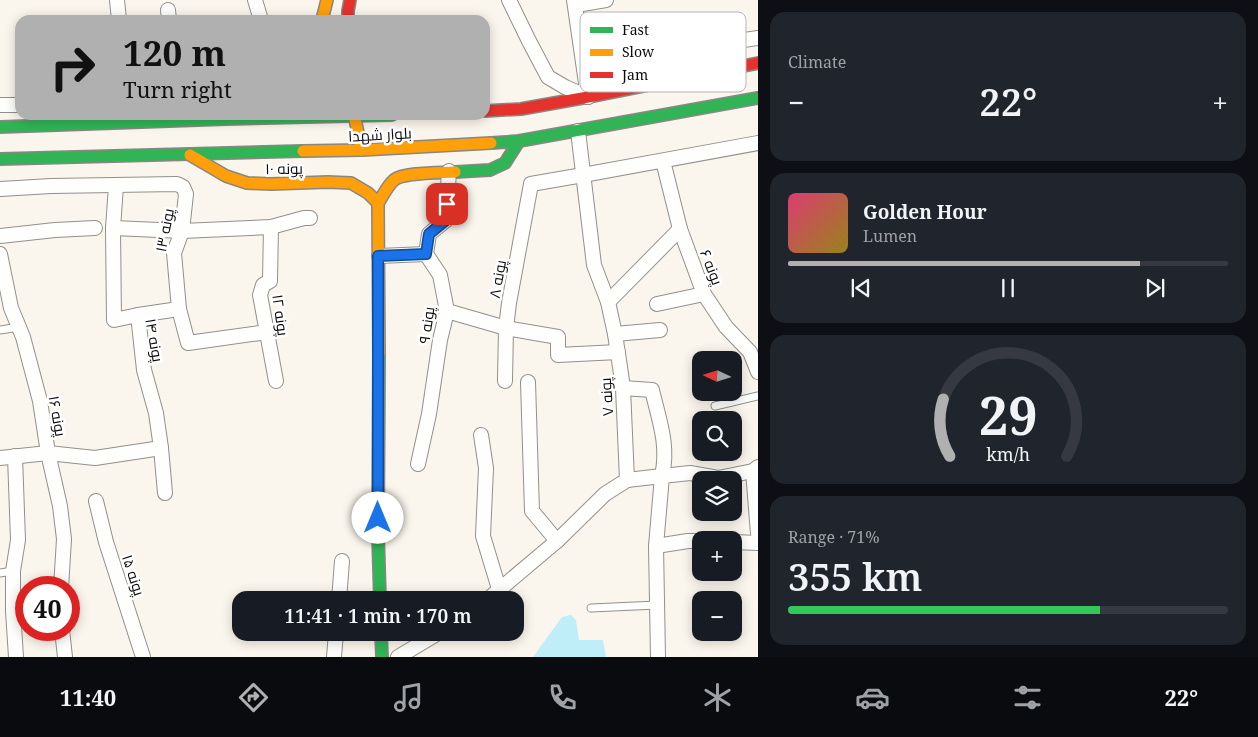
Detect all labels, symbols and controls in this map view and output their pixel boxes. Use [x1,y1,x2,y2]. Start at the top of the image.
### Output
legend [580,12,746,92]
text: Fast [622,20,649,39]
text: 120 m [123,29,226,76]
icon: right [40,35,105,100]
text: Slow [622,42,655,61]
text: Climate [788,51,846,73]
text: Jam [621,65,648,84]
text: Turn right [123,74,232,104]
text: 22° [979,75,1037,127]
text: − [788,83,804,121]
text: + [1212,83,1228,121]
street label: بلوار شهدا [348,122,412,147]
street label: پونه ۱۰ [265,158,303,179]
pin [426,183,468,225]
icon: arrive [433,190,461,218]
text: Golden Hour [863,199,987,225]
street label: پونه ۱۳ [150,206,179,254]
text: Lumen [863,225,917,247]
street label: پونه ۶ [695,246,728,288]
street label: پونه ۸ [484,258,511,300]
icon: previous [847,274,875,302]
icon: pause [994,274,1022,302]
icon: next [1141,274,1169,302]
street label: پونه ۱۲ [267,293,294,337]
street label: پونه ۹ [414,305,439,345]
street label: پونه ۱۴ [140,317,169,364]
north arrow [692,351,742,401]
map controls [692,351,742,641]
street label: پونه ۷ [595,377,618,417]
text: 29 [979,379,1037,450]
street label: پونه ۱۶ [44,394,71,438]
button: search [692,411,742,461]
text: km/h [986,442,1030,466]
button: layers [692,471,742,521]
position arrow [351,491,403,543]
text: Range · 71% [788,526,880,548]
button: + [692,531,742,581]
text: 355 km [788,550,922,602]
street label: پونه ۱۵ [117,552,150,598]
speed limit sign: 40 [15,576,80,641]
button: − [692,591,742,641]
text: 11:41 · 1 min · 170 m [284,603,472,629]
icon: directions [236,680,271,715]
icon: music [391,680,426,715]
icon: phone [545,680,580,715]
icon: climate [700,680,735,715]
icon: car [855,680,890,715]
icon: filters [1010,680,1045,715]
text: 11:40 [60,682,116,712]
text: 22° [1164,682,1198,712]

